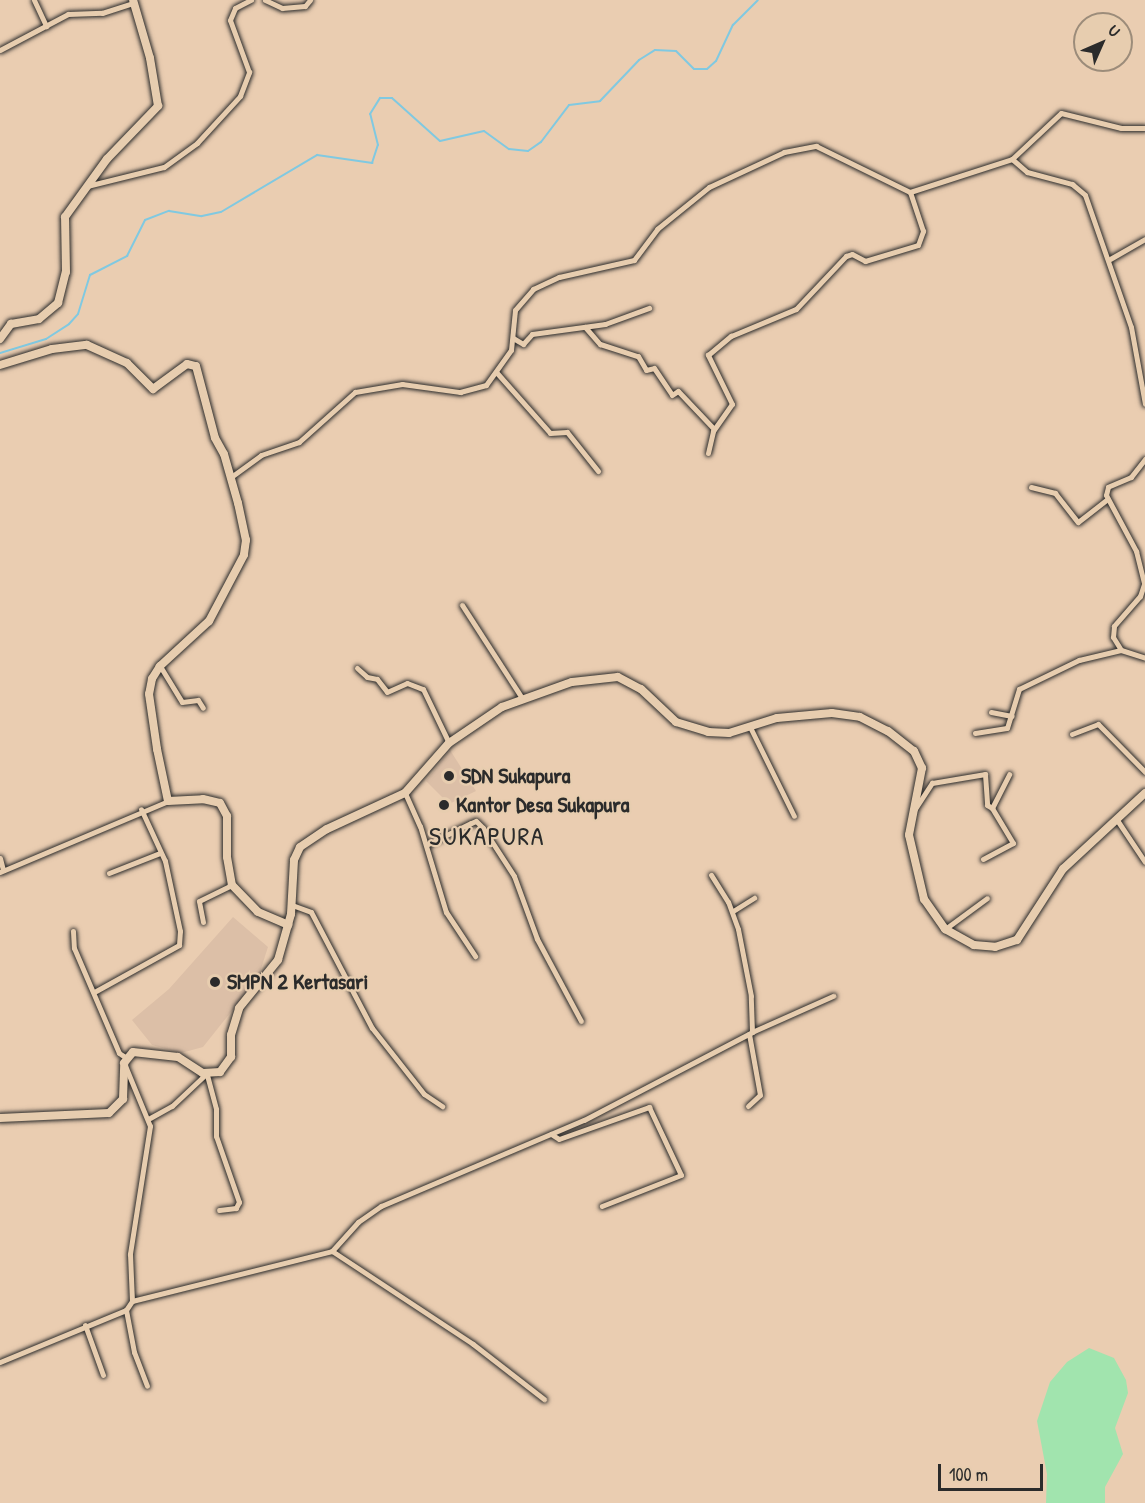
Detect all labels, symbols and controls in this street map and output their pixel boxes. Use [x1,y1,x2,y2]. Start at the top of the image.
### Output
north arrow [1073,12,1133,72]
text: U [1103,20,1125,42]
place label: SDN Sukapura [461,763,570,789]
marker: SDN Sukapura [442,769,456,783]
place label: Kantor Desa Sukapura [456,792,629,818]
marker: Kantor Desa Sukapura [437,798,451,812]
district label: SUKAPURA [429,820,545,852]
place label: SMPN 2 Kertasari [227,969,368,995]
marker: SMPN 2 Kertasari [208,975,222,989]
scale bar [941,1452,1046,1490]
text: 100 m [949,1462,988,1487]

